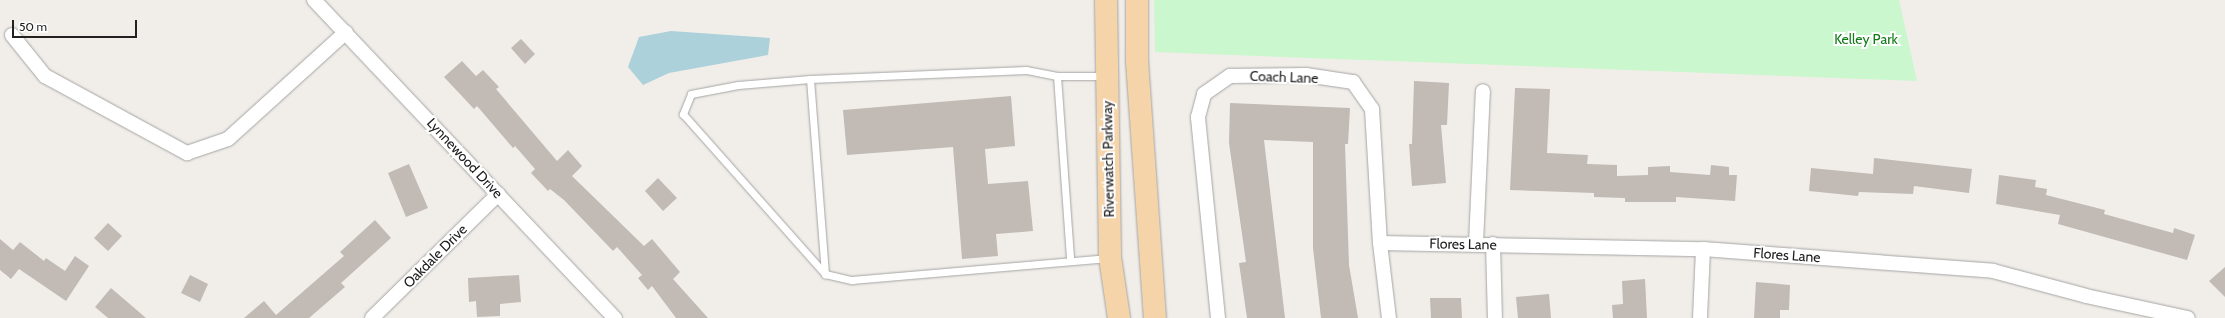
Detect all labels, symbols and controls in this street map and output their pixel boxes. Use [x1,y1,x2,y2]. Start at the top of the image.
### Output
scale bar [14,12,139,38]
text: 50 m [19,19,47,34]
park label: Kelley Park [1834,31,1898,47]
street label: Coach Lane [1249,67,1319,87]
street label: Riverwatch Parkway [1099,100,1117,218]
street label: Lynnewood Drive [424,114,506,202]
street label: Oakdale Drive [400,221,470,291]
street label: Flores Lane [1429,235,1497,253]
street label: Flores Lane [1753,244,1821,266]

